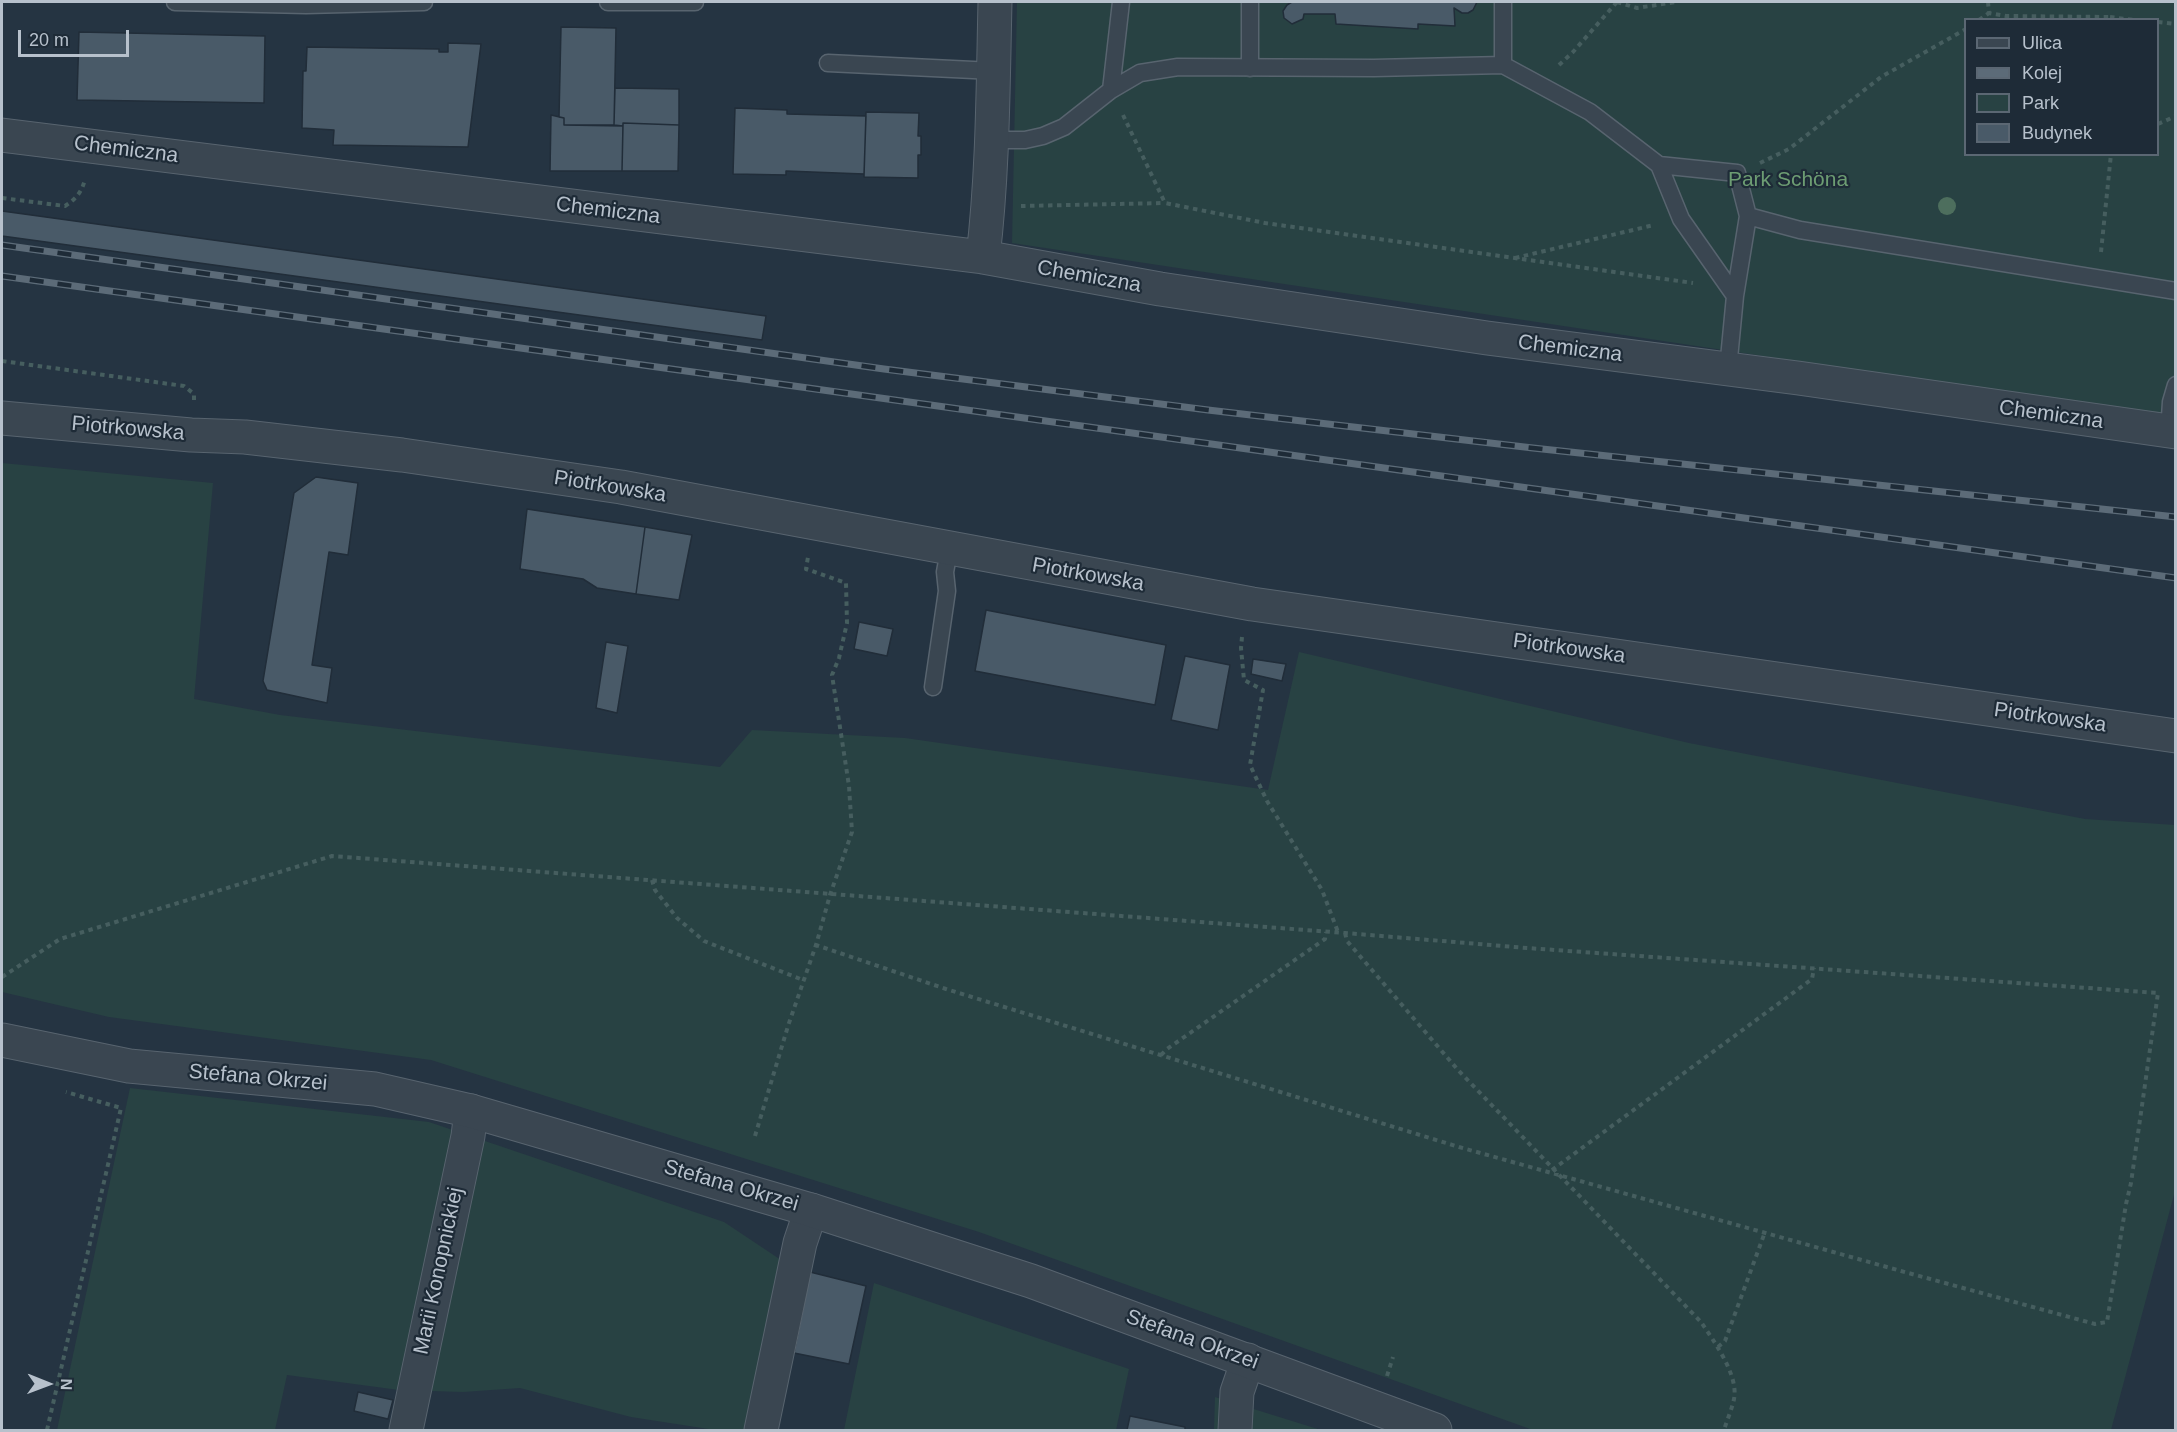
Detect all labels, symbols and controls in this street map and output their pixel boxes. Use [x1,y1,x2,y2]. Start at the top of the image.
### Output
scale bar [21,18,132,56]
legend [1964,18,2159,156]
text: 20 m [29,30,69,50]
text: Ulica [2022,33,2062,53]
text: Kolej [2022,63,2062,83]
text: Park [2022,93,2059,113]
text: Budynek [2022,123,2092,143]
street label: Chemiczna [72,131,180,169]
park label: Park Schöna [1728,167,1848,193]
street label: Chemiczna [554,192,662,230]
street label: Chemiczna [1035,255,1143,299]
street label: Chemiczna [1516,330,1624,368]
street label: Chemiczna [1997,395,2105,435]
street label: Piotrkowska [71,412,185,446]
street label: Piotrkowska [552,466,668,508]
street label: Piotrkowska [1030,553,1146,597]
street label: Piotrkowska [1511,629,1627,669]
street label: Piotrkowska [1992,698,2108,738]
street label: Stefana Okrzei [188,1059,328,1097]
street label: Stefana Okrzei [661,1155,801,1217]
street label: Marii Konopnickiej [409,1185,469,1357]
street label: Stefana Okrzei [1122,1304,1262,1376]
north arrow [18,1354,78,1414]
text: N [58,1378,75,1390]

